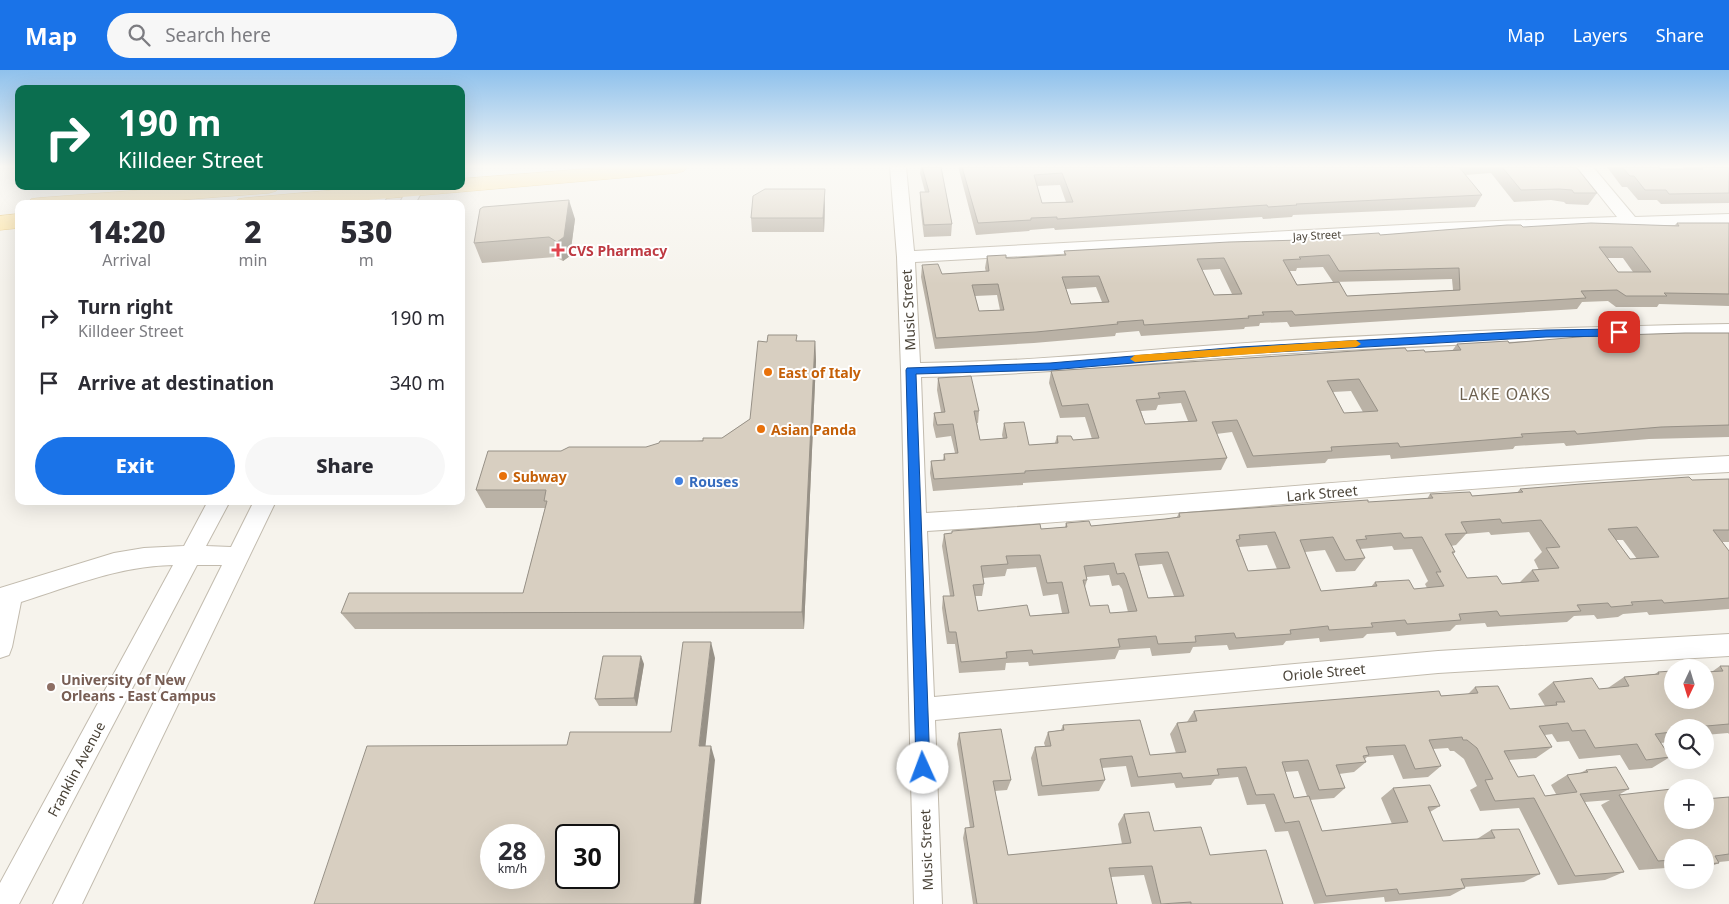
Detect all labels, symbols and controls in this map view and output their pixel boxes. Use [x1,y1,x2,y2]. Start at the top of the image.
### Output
search box [107,13,457,58]
text: Map [25,19,77,52]
icon: search [125,21,153,49]
text: Search here [165,22,271,48]
text: Map [1507,23,1545,47]
text: Layers [1573,23,1628,47]
text: Share [1656,23,1704,47]
text: 190 m [118,99,221,146]
icon: right [35,105,100,170]
text: Killdeer Street [118,144,263,174]
text: 14:20 [88,211,166,252]
text: 2 [244,211,262,252]
text: 530 [340,211,392,252]
street label: Jay Street [1291,226,1342,244]
place label: CVS Pharmacy [568,241,667,260]
marker: CVS Pharmacy [552,244,564,256]
text: Arrival [102,249,151,271]
text: min [238,249,267,271]
text: m [359,249,374,271]
street label: Music Street [896,269,920,351]
text: Turn right [78,294,173,320]
icon: right [35,304,63,332]
text: 190 m [390,305,445,331]
pin [1598,311,1640,353]
icon: arrive [1605,318,1633,346]
text: Killdeer Street [78,320,184,342]
place label: East of Italy [778,363,861,382]
marker: East of Italy [762,366,774,378]
icon: arrive [35,369,63,397]
text: Arrive at destination [78,370,274,396]
text: 340 m [390,370,445,396]
district label: LAKE OAKS [1459,383,1551,405]
place label: Asian Panda [771,420,856,439]
marker: Asian Panda [755,423,767,435]
button: Exit [35,437,235,495]
button: Share [245,437,445,495]
place label: Subway [513,467,567,486]
marker: Subway [497,470,509,482]
place label: Rouses [689,472,738,491]
marker: Rouses [673,475,685,487]
street label: Lark Street [1286,480,1358,506]
street label: Oriole Street [1282,659,1366,685]
north arrow [1664,659,1714,709]
map controls [1664,659,1714,889]
place label: University of New Orleans - East Campus [61,670,216,705]
marker: University of New Orleans - East Campus [45,681,57,693]
street label: Franklin Avenue [43,718,109,820]
button: search [1664,719,1714,769]
position arrow [896,741,948,793]
button: + [1664,779,1714,829]
street label: Music Street [915,809,937,891]
speed limit sign: 30 [555,824,620,889]
text: 28 [498,833,527,867]
button: − [1664,839,1714,889]
text: km/h [498,860,527,877]

